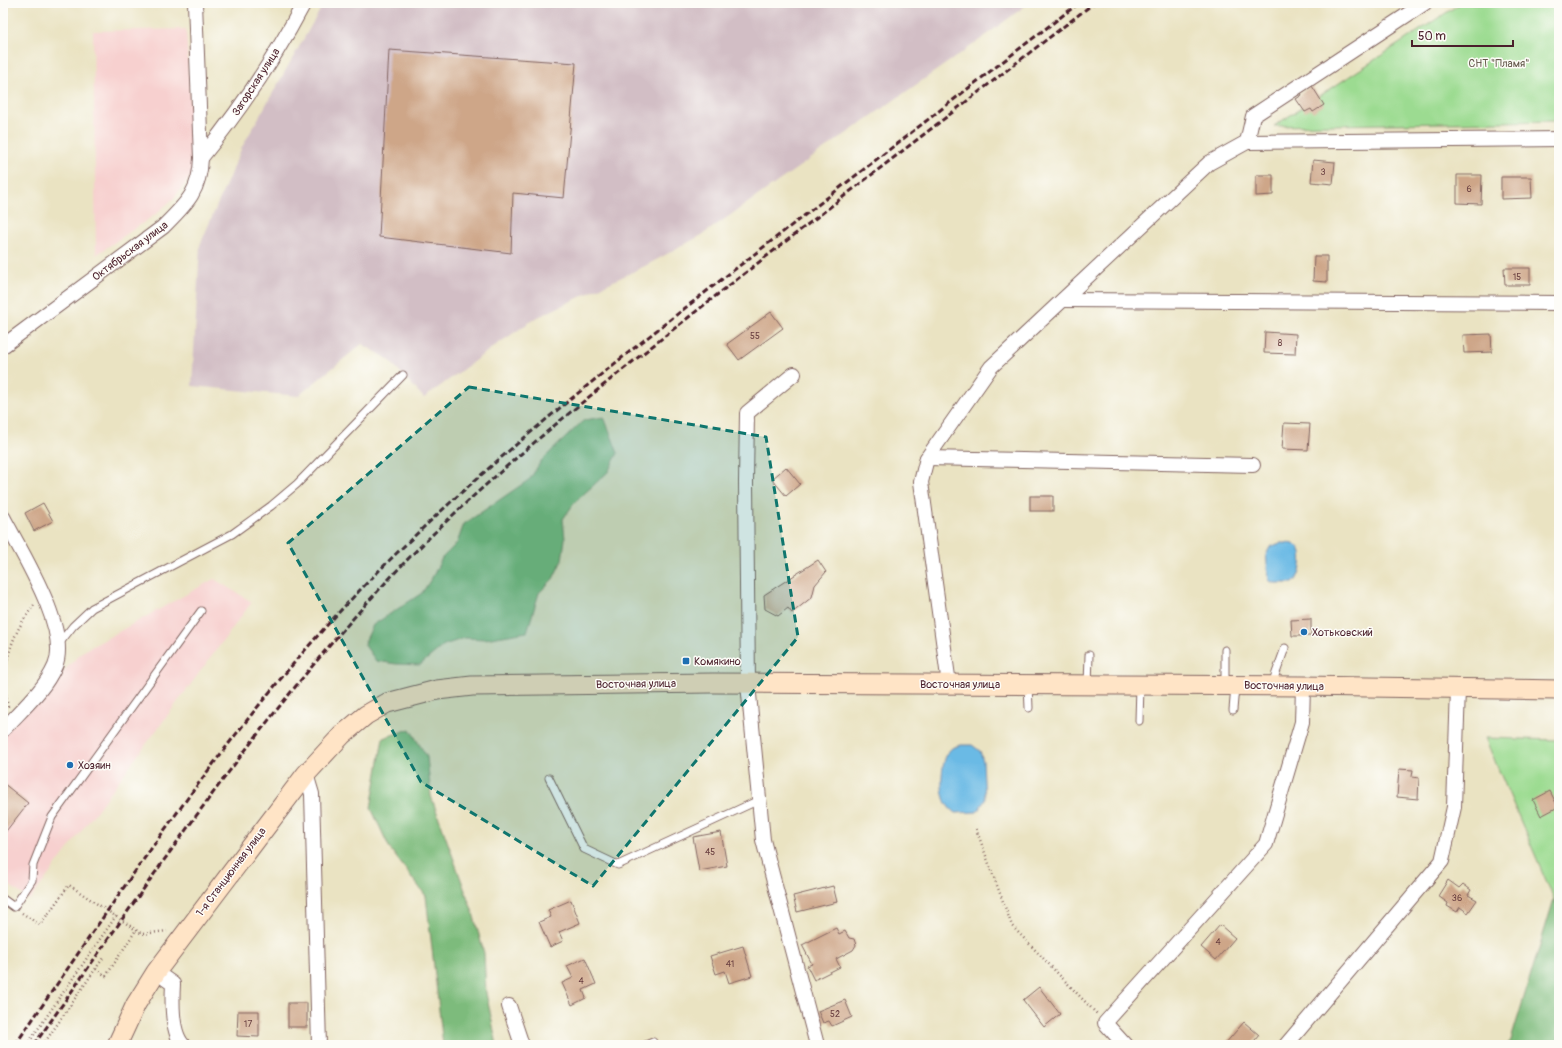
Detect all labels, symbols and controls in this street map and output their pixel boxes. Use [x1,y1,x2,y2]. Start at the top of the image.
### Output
scale bar [1412,22,1513,48]
text: 50 m [1418,29,1446,44]
street label: Загорская улица [229,46,283,118]
park label: СНТ "Пламя" [1468,57,1530,70]
house number: 3 [1320,167,1326,178]
house number: 6 [1466,184,1472,195]
street label: Октябрьская улица [90,218,170,284]
house number: 15 [1513,272,1521,283]
house number: 55 [750,331,760,342]
house number: 8 [1278,338,1283,349]
place label: Хотьковский [1312,626,1373,639]
marker: Хотьковский [1299,627,1309,637]
place label: Комякино [694,655,741,668]
marker: Комякино [681,656,691,666]
street label: Восточная улица [596,677,676,691]
street label: Восточная улица [920,678,1000,691]
street label: Восточная улица [1244,679,1324,693]
place label: Хозяин [78,759,111,772]
marker: Хозяин [65,760,75,770]
street label: 1-я Станционная улица [193,825,269,919]
house number: 45 [705,847,715,858]
house number: 36 [1452,893,1462,904]
house number: 4 [1215,937,1221,948]
house number: 41 [726,959,734,970]
house number: 4 [578,976,584,987]
house number: 52 [830,1009,840,1020]
house number: 17 [244,1019,252,1030]

